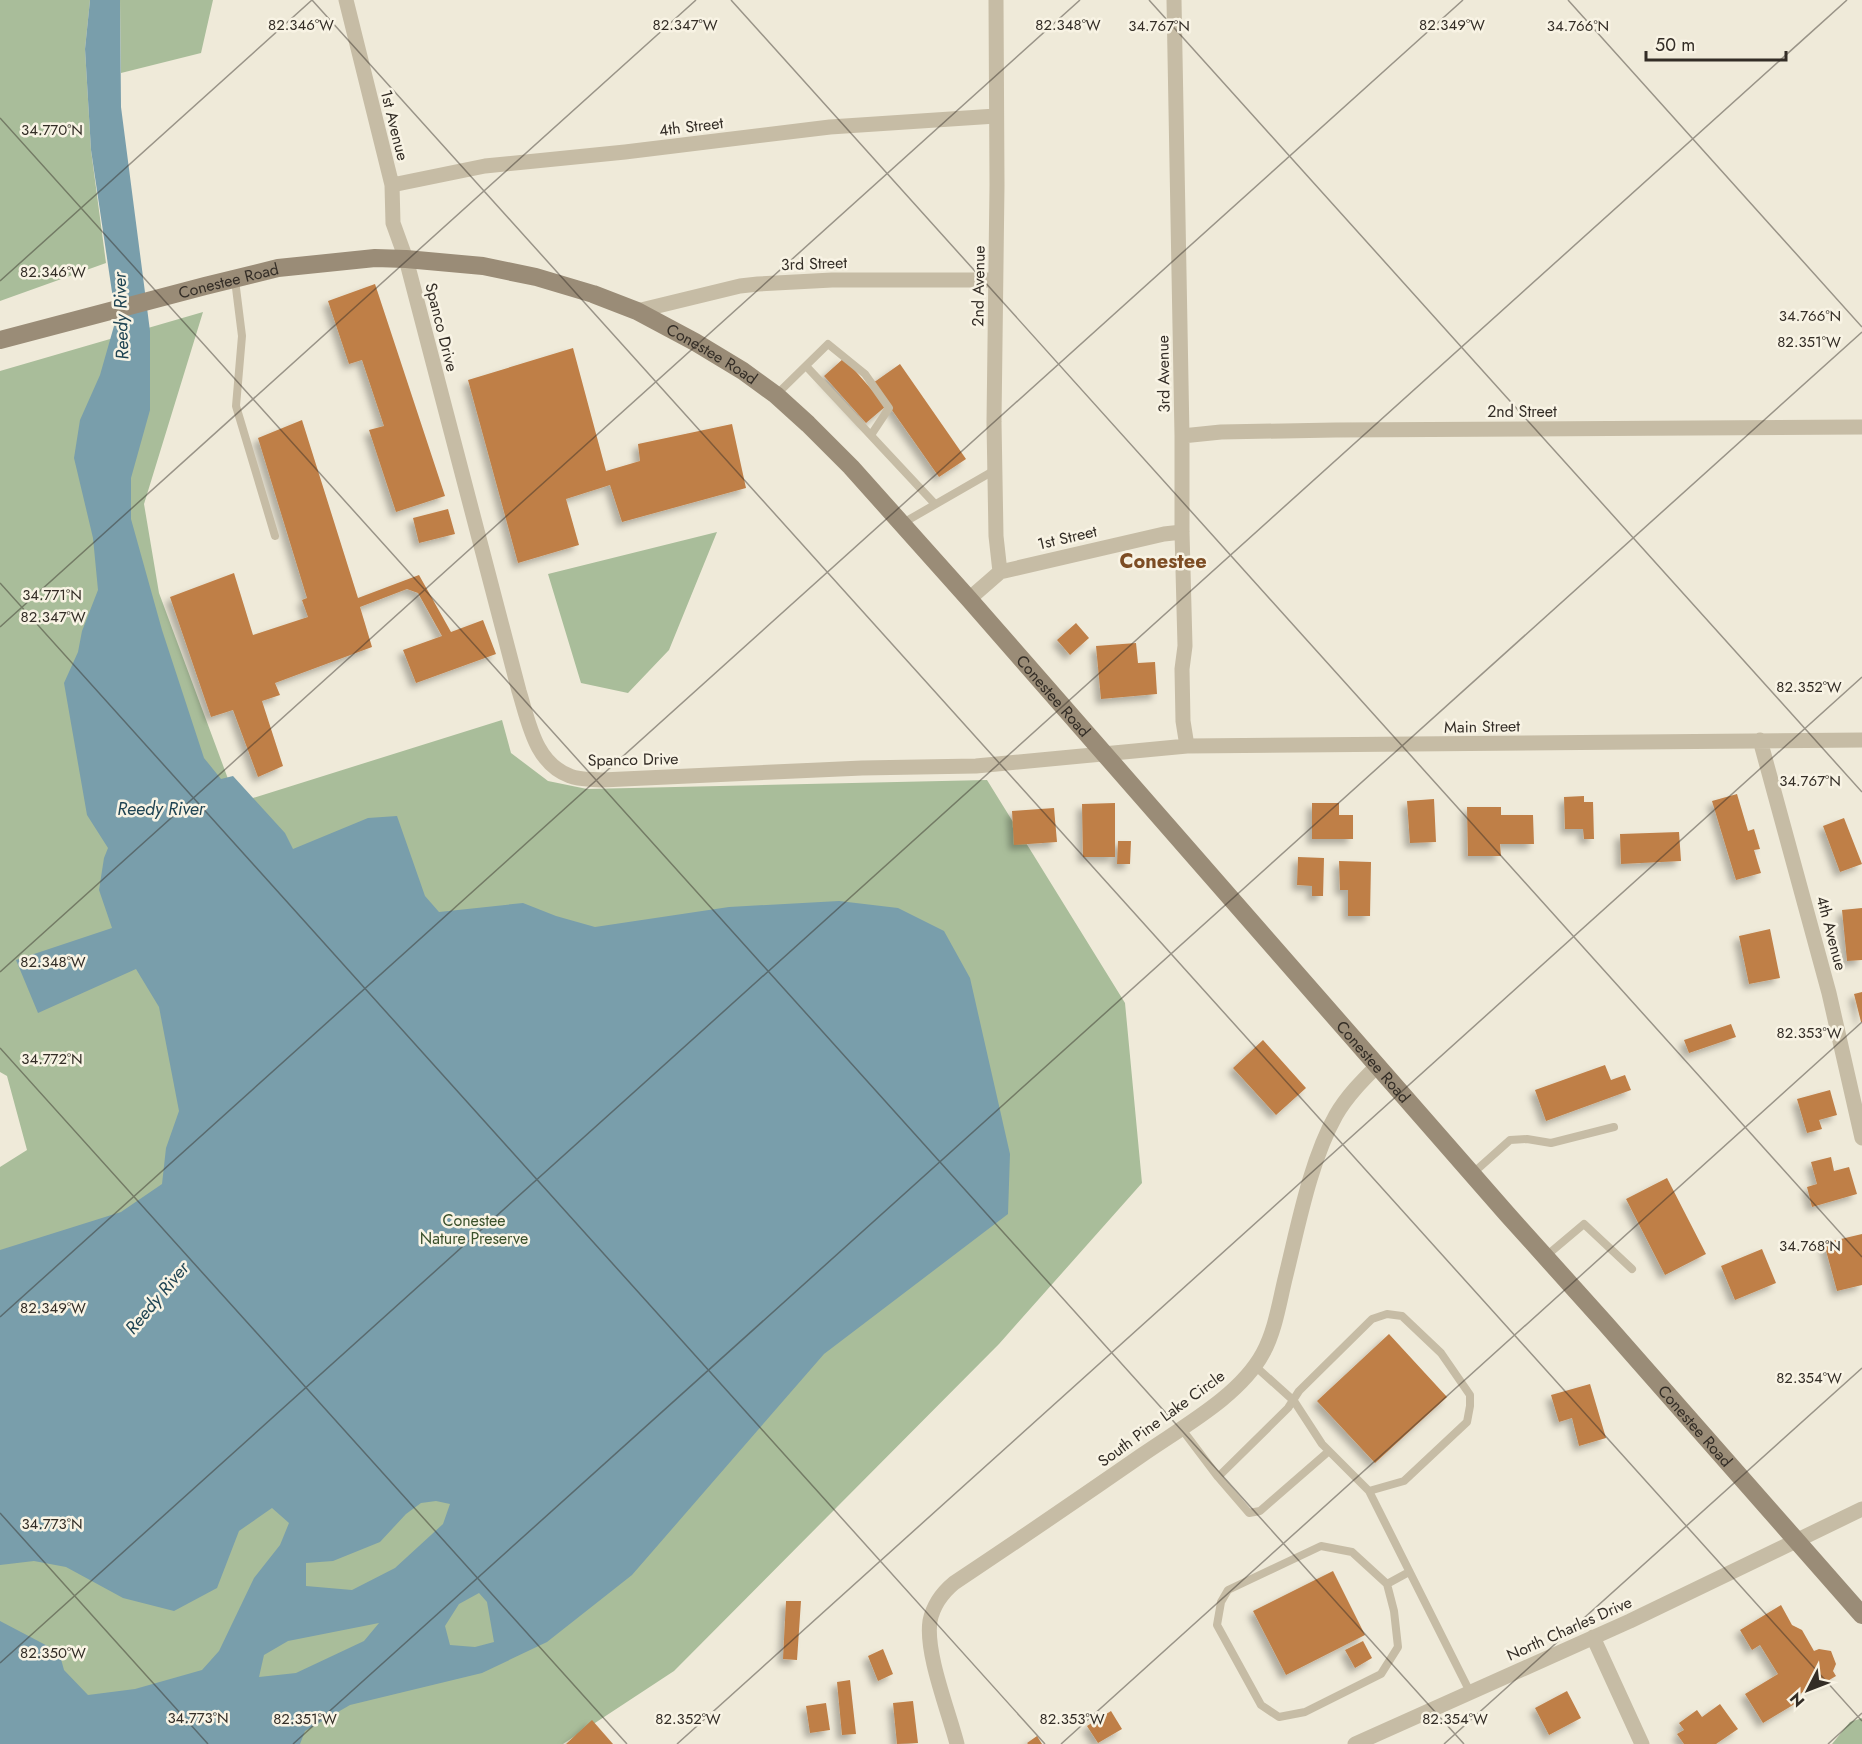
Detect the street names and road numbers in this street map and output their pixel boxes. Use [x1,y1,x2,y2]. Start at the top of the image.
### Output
street label: 1st Avenue [375,87,414,163]
street label: 4th Street [658,111,725,142]
street label: 2nd Avenue [966,245,991,327]
street label: 3rd Street [780,251,848,276]
street label: Conestee Road [176,257,281,305]
street label: Spanco Drive [419,280,464,374]
street label: Conestee Road [662,318,762,390]
street label: 3rd Avenue [1151,335,1176,413]
street label: 2nd Street [1487,400,1557,423]
street label: 1st Street [1035,519,1099,555]
street label: Conestee Road [1011,650,1096,742]
street label: Main Street [1444,714,1520,739]
street label: Spanco Drive [587,747,679,772]
street label: 4th Avenue [1811,893,1852,973]
street label: Conestee Road [1331,1016,1416,1108]
street label: South Pine Lake Circle [1093,1364,1230,1472]
street label: Conestee Road [1653,1380,1738,1472]
street label: North Charles Drive [1503,1591,1636,1666]

